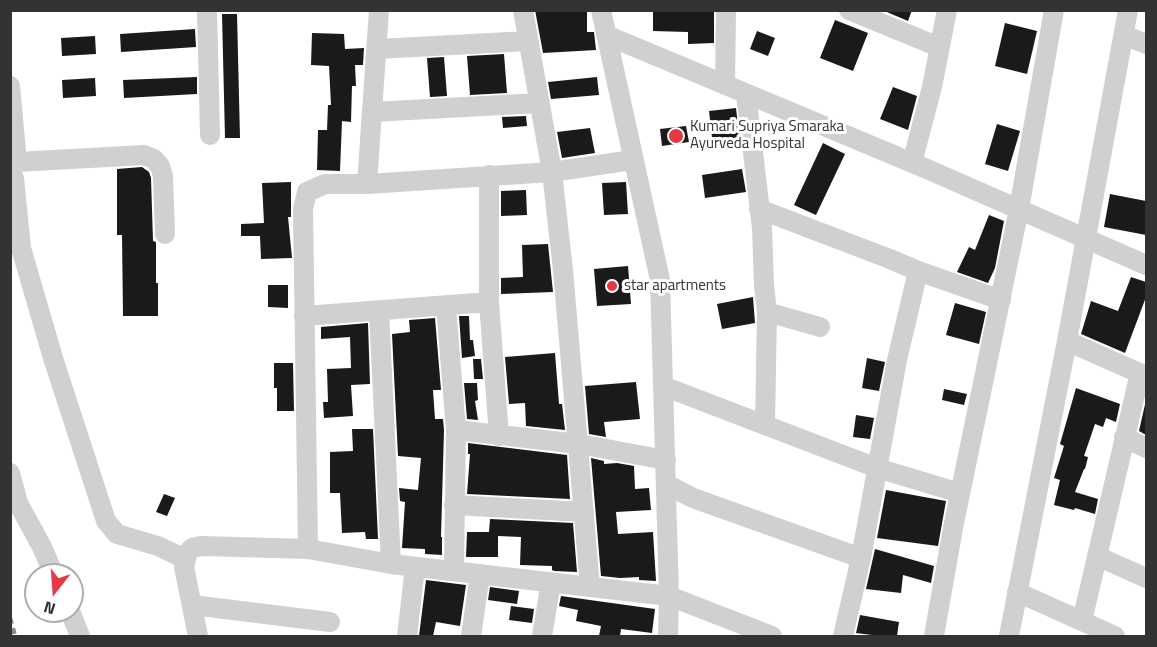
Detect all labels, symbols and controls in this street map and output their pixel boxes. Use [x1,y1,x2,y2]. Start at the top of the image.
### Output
place label: Kumari Supriya Smaraka Ayurveda Hospital [690,118,844,153]
marker: Kumari Supriya Smaraka Ayurveda Hospital [667,127,685,145]
place label: star apartments [624,277,726,295]
marker: star apartments [605,279,619,293]
north arrow [24,563,84,623]
text: N [41,595,58,621]

